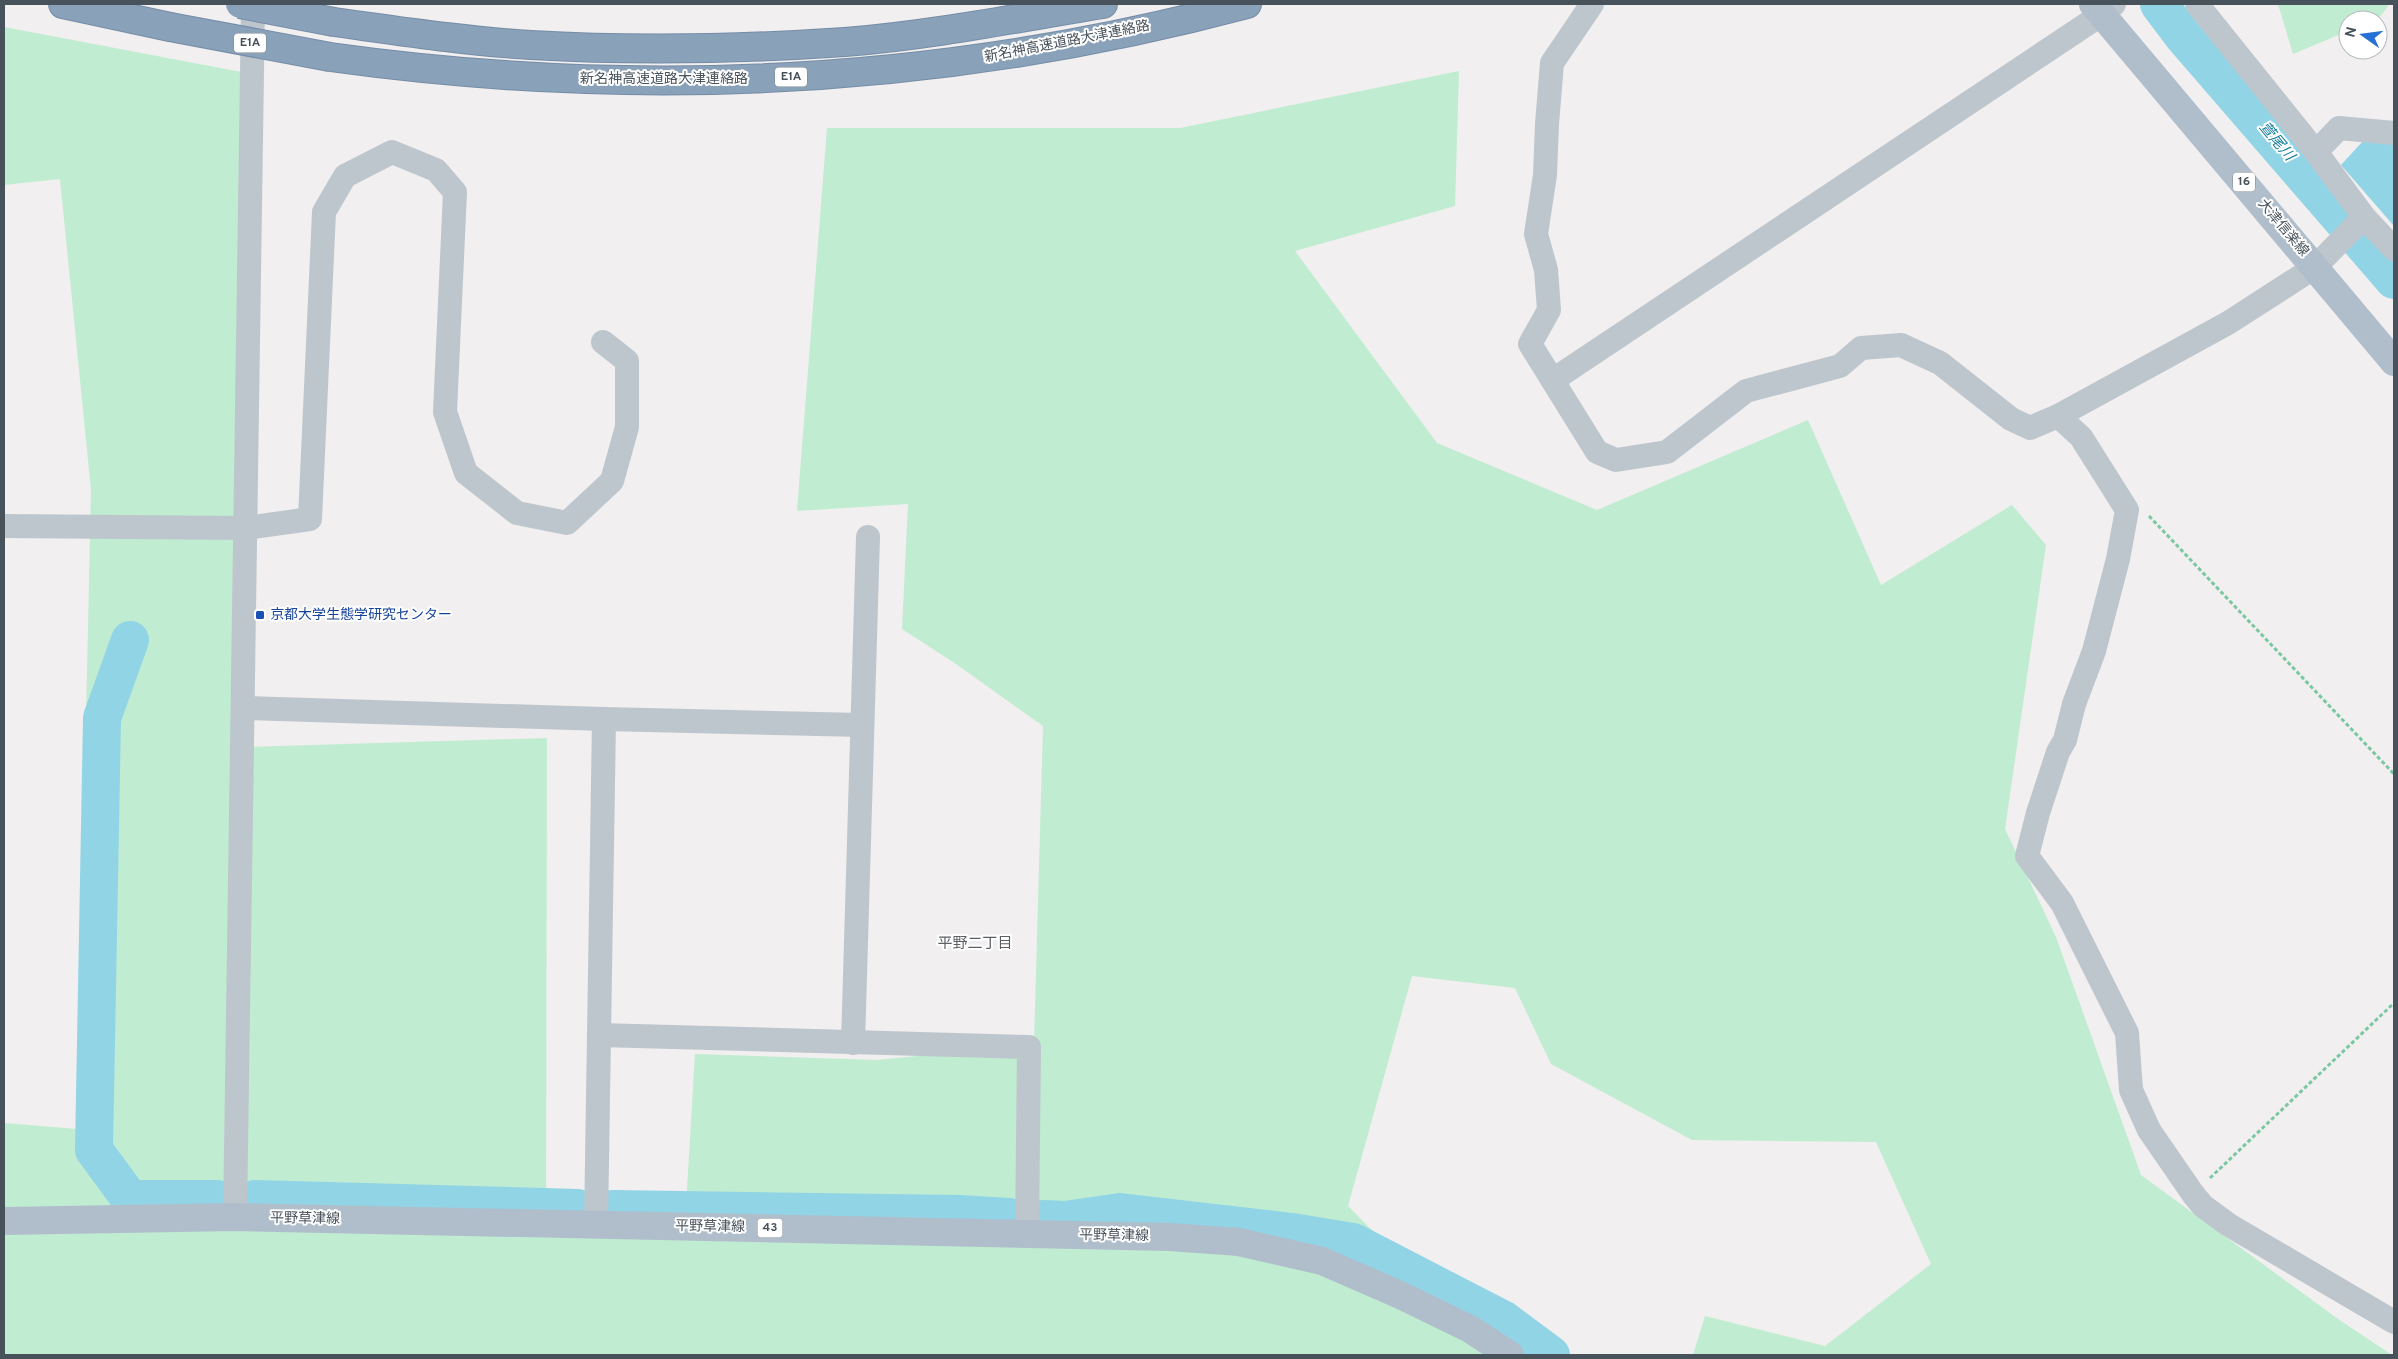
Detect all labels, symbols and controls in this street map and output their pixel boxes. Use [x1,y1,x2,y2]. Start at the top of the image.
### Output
north arrow [2338,10,2388,60]
street label: 新名神高速道路大津連絡路 [983,18,1151,66]
text: N [2342,25,2361,39]
road number: E1A [234,34,266,52]
road number: E1A [775,68,807,86]
street label: 新名神高速道路大津連絡路 [580,71,748,88]
water label: 萱尾川 [2254,119,2299,167]
road number: 16 [2233,172,2255,192]
street label: 大津信楽線 [2254,196,2312,260]
place label: 京都大学生態学研究センター [270,606,452,624]
marker: 京都大学生態学研究センター [254,609,266,621]
district label: 平野二丁目 [937,935,1013,954]
street label: 平野草津線 [270,1210,340,1228]
street label: 平野草津線 [675,1218,745,1236]
road number: 43 [758,1218,782,1238]
street label: 平野草津線 [1079,1227,1149,1245]

